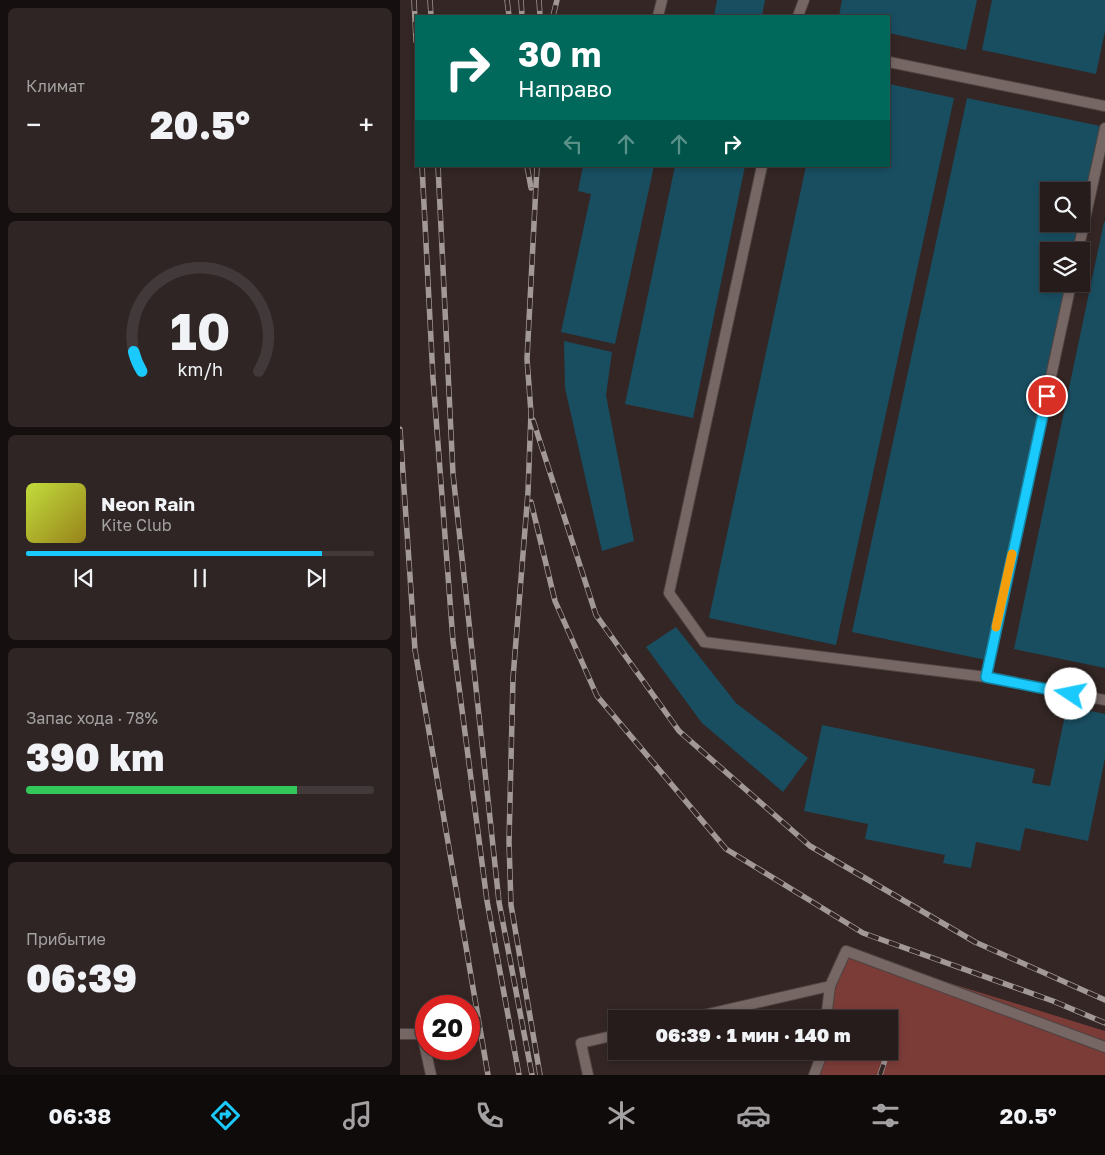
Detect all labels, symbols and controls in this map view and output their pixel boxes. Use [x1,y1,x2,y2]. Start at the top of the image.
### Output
text: 30 m [518,33,601,75]
icon: right [435,35,500,100]
text: Направо [518,75,612,102]
text: Климат [26,76,85,96]
text: 20.5° [150,102,250,147]
text: − [26,108,41,141]
text: + [359,108,374,141]
icon: left [559,130,587,158]
icon: ahead [612,130,640,158]
icon: ahead [665,130,693,158]
icon: right [718,130,746,158]
map controls [1040,182,1090,292]
button: search [1040,182,1090,232]
button: layers [1040,242,1090,292]
text: 10 [170,299,230,361]
text: km/h [177,358,223,380]
pin [1026,375,1068,417]
icon: arrive [1033,382,1061,410]
text: Neon Rain [101,492,195,515]
text: Kite Club [101,515,172,535]
icon: previous [70,564,98,592]
icon: pause [186,564,214,592]
icon: next [302,564,330,592]
position arrow [1044,667,1096,719]
text: Запас хода · 78% [26,708,158,728]
text: 390 km [26,734,164,779]
text: Прибытие [26,929,106,949]
text: 06:39 [26,955,137,1000]
speed limit sign: 20 [415,995,480,1060]
text: 06:39 · 1 мин · 140 m [655,1023,851,1046]
icon: directions [208,1098,243,1133]
icon: music [340,1098,375,1133]
icon: phone [472,1098,507,1133]
icon: climate [604,1098,639,1133]
icon: car [736,1098,771,1133]
icon: filters [868,1098,903,1133]
text: 06:38 [48,1102,111,1129]
text: 20.5° [1000,1102,1056,1129]

